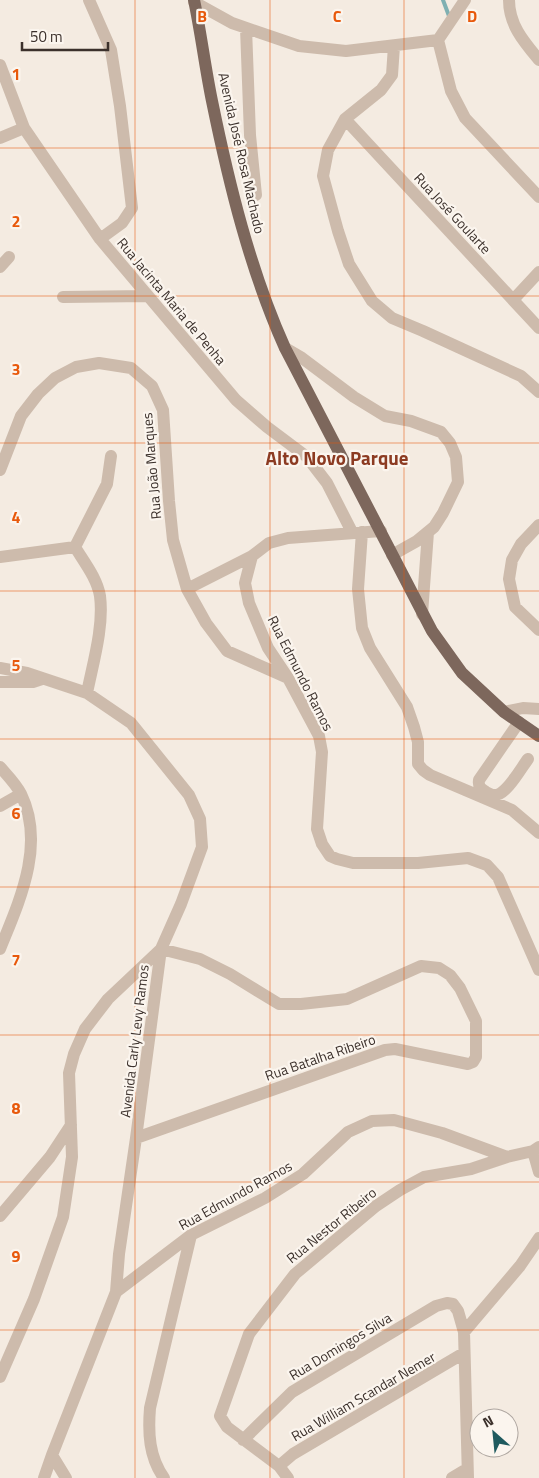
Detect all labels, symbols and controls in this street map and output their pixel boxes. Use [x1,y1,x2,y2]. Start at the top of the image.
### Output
text: B [197,4,207,28]
text: C [333,4,342,28]
text: D [467,4,477,28]
scale bar [22,20,109,52]
text: 50 m [30,25,63,48]
text: 1 [12,62,20,86]
street label: Avenida José Rosa Machado [213,70,271,236]
street label: Rua José Goularte [410,168,496,258]
text: 2 [12,209,20,233]
street label: Rua Jacinta Maria de Penha [112,233,232,369]
text: 3 [12,357,20,381]
street label: Rua João Marques [136,412,166,520]
district label: Alto Novo Parque [266,443,409,472]
text: 4 [12,505,21,529]
street label: Rua Edmundo Ramos [263,612,339,734]
text: 5 [12,653,21,677]
text: 6 [12,801,21,825]
text: 7 [12,948,20,972]
street label: Avenida Carly Levy Ramos [114,963,154,1119]
street label: Rua Batalha Ribeiro [262,1028,378,1086]
text: 8 [12,1096,21,1120]
street label: Rua Edmundo Ramos [174,1155,296,1235]
street label: Rua Nestor Ribeiro [281,1182,381,1268]
text: 9 [12,1244,21,1268]
street label: Rua Domingos Silva [285,1307,395,1385]
street label: Rua William Scandar Nemer [287,1346,439,1446]
north arrow [469,1408,519,1458]
text: N [479,1409,497,1433]

